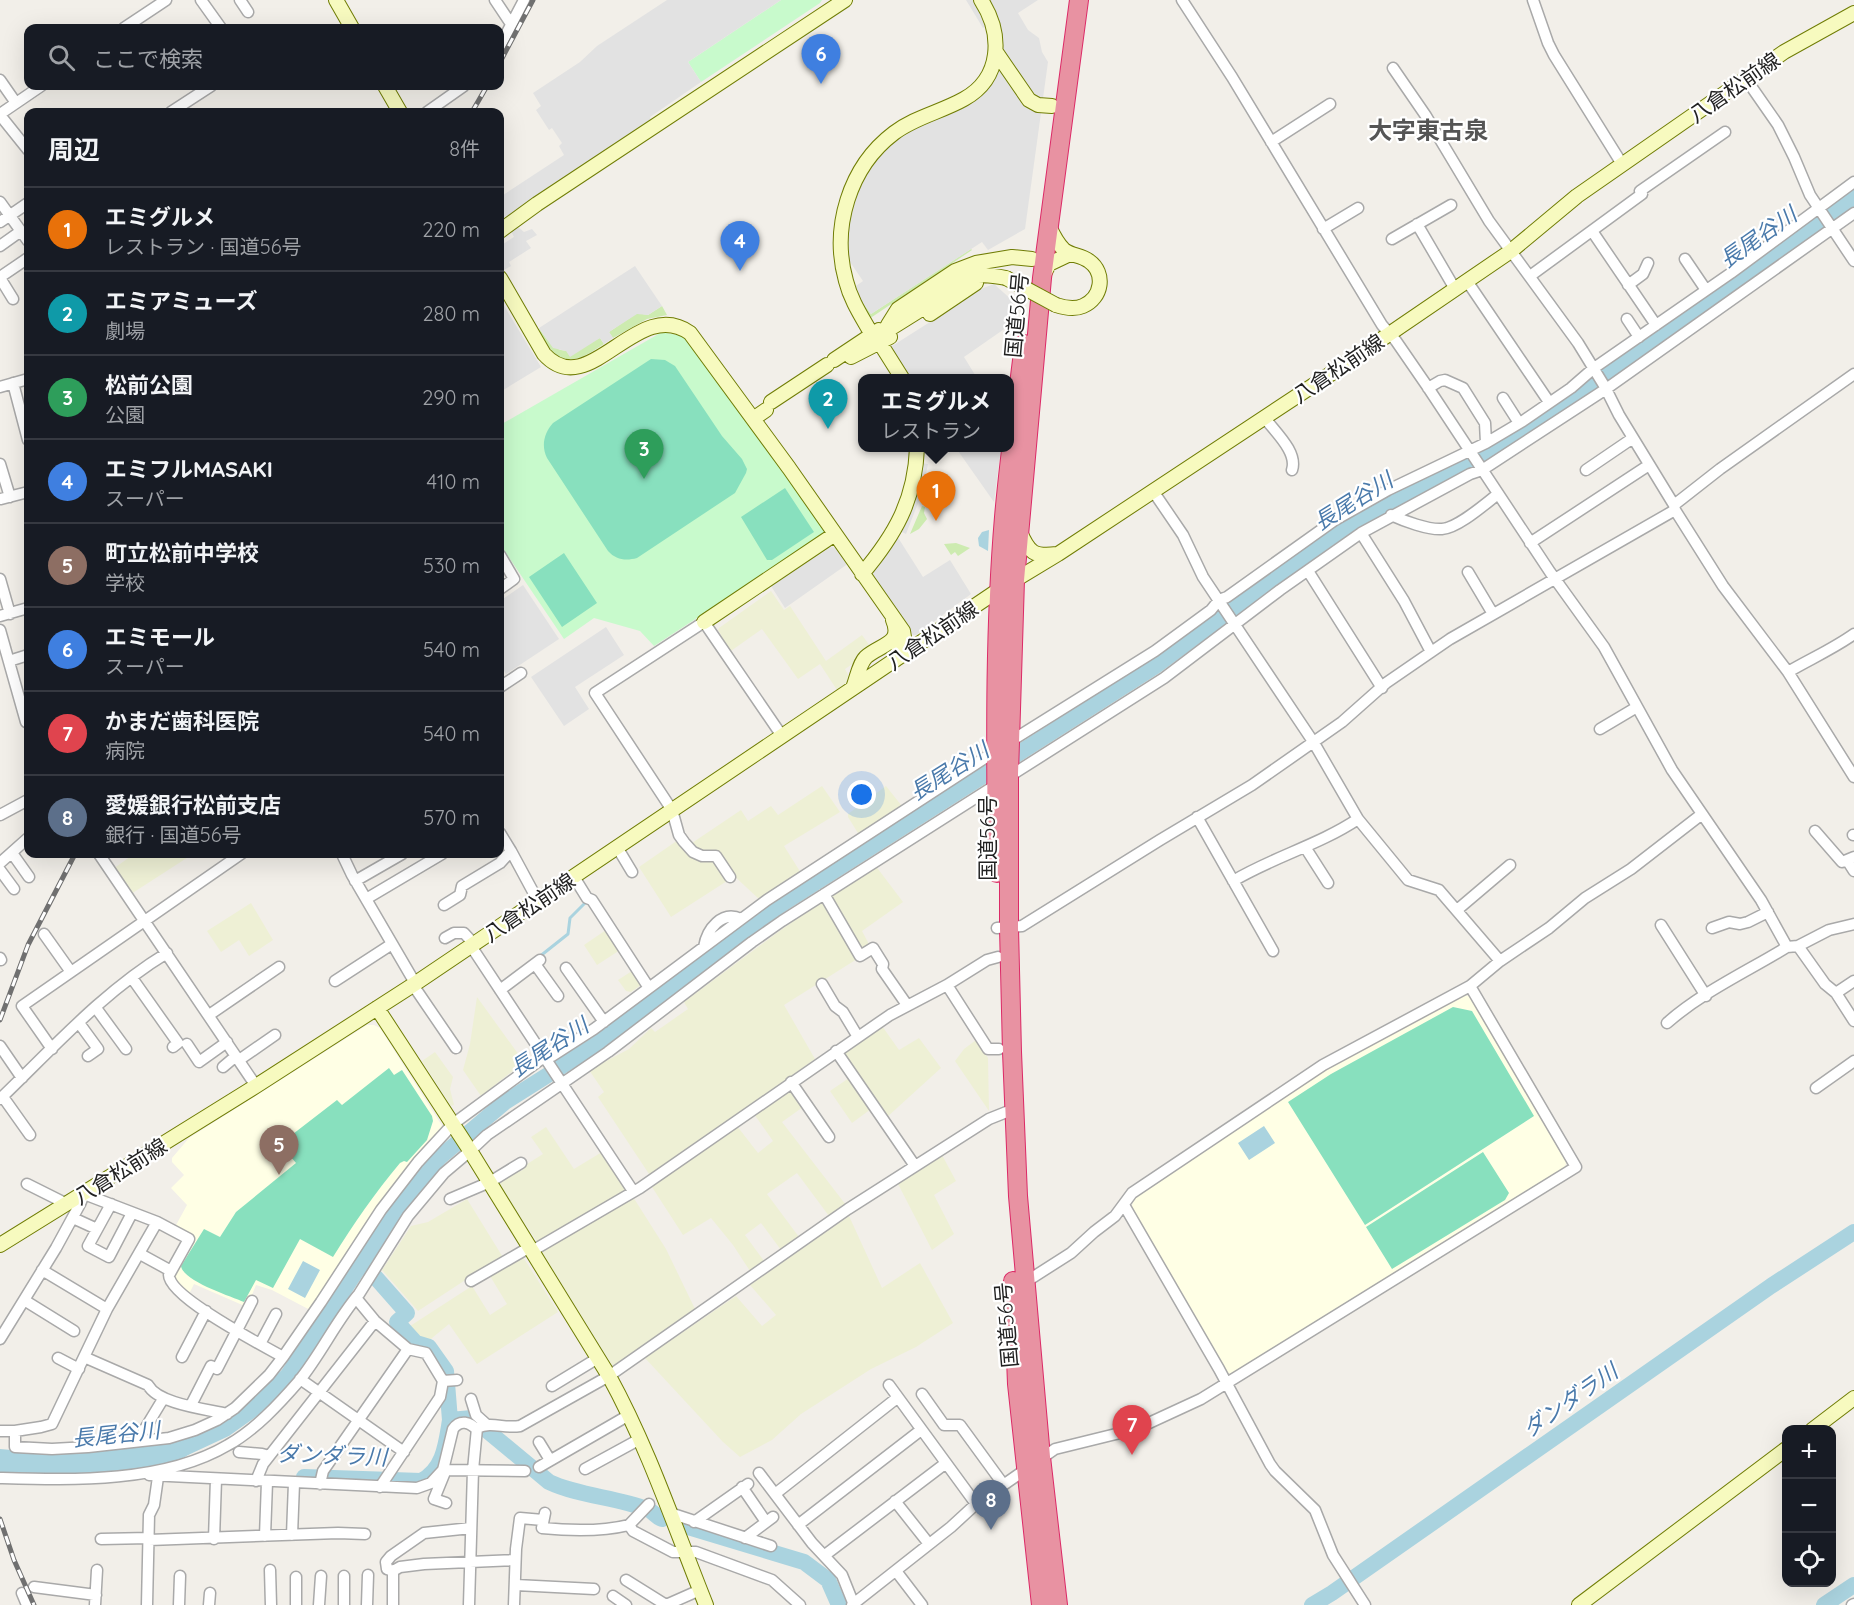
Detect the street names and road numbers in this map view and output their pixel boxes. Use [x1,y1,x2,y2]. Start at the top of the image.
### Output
street label: 八倉松前線 [1684,46,1784,128]
street label: 国道56号 [999,271,1033,359]
street label: 八倉松前線 [1287,328,1389,408]
street label: 八倉松前線 [881,595,983,675]
street label: 国道56号 [974,795,1000,881]
street label: 八倉松前線 [478,867,580,947]
street label: 八倉松前線 [69,1132,171,1210]
street label: 国道56号 [989,1281,1023,1369]

